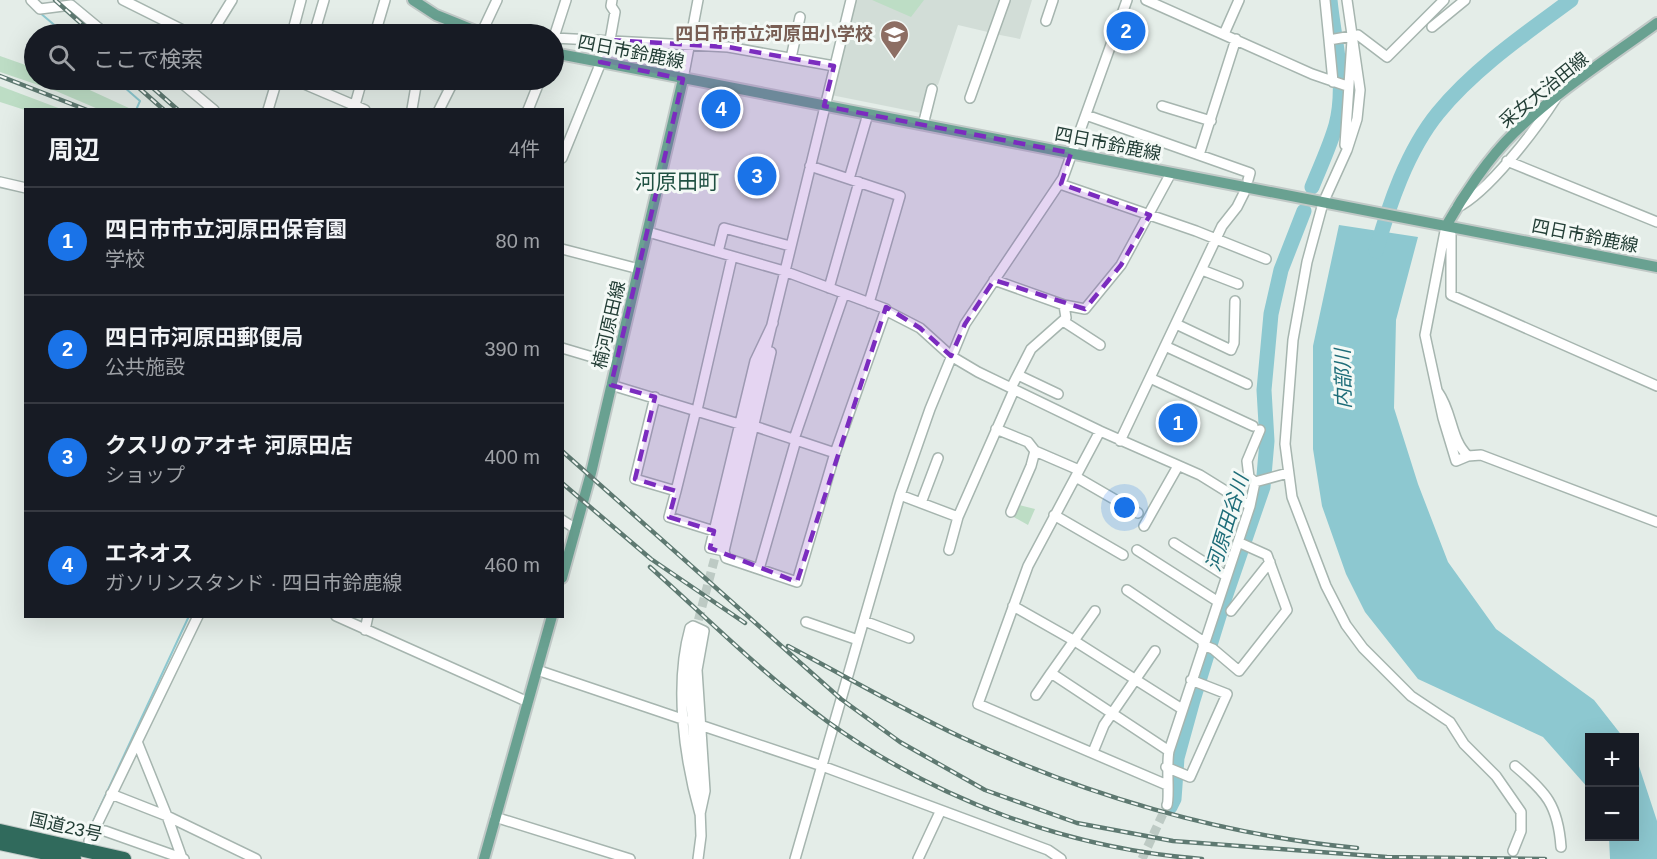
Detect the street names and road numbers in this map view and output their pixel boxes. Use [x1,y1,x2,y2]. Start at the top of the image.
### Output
street label: 四日市鈴鹿線 [576,32,686,72]
street label: 采女大治田線 [1496,48,1592,132]
street label: 四日市鈴鹿線 [1053,124,1163,164]
street label: 四日市鈴鹿線 [1530,216,1640,256]
street label: 楠河原田線 [589,279,629,371]
street label: 国道23号 [28,809,104,845]

